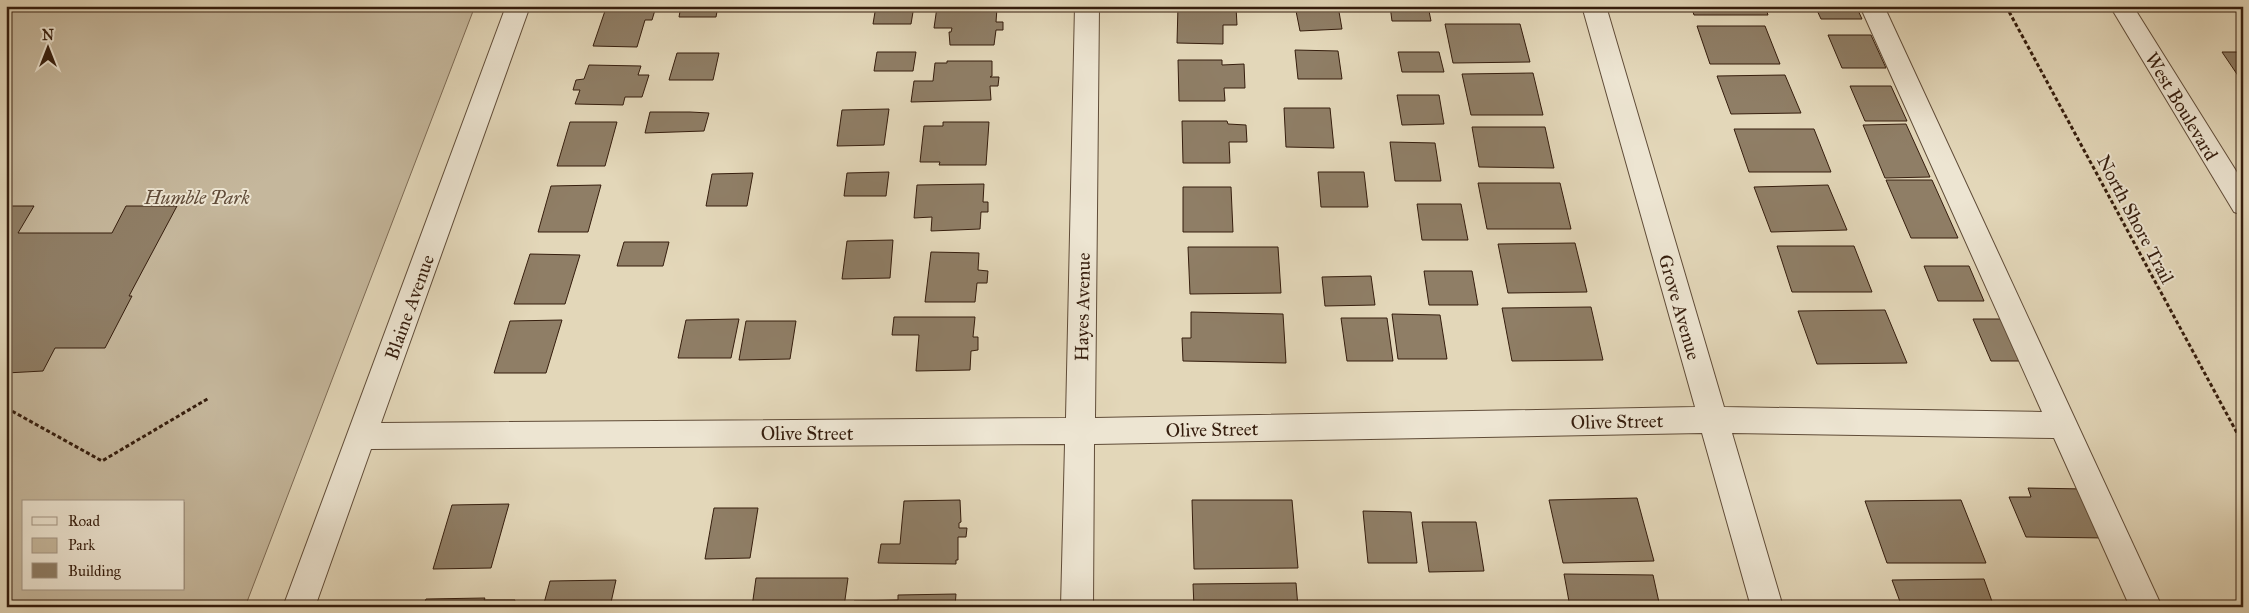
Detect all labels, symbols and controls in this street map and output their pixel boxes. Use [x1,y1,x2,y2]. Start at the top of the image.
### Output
north arrow [22,22,72,72]
text: N [42,27,54,44]
street label: West Boulevard [2140,48,2223,165]
street label: North Shore Trail [2092,151,2179,288]
park label: Humble Park [143,186,250,209]
street label: Blaine Avenue [380,251,439,363]
street label: Hayes Avenue [1070,252,1095,362]
street label: Grove Avenue [1654,252,1706,362]
street label: Olive Street [1570,409,1664,434]
street label: Olive Street [1165,417,1259,442]
street label: Olive Street [761,422,854,445]
legend [22,500,185,590]
text: Road [68,512,100,530]
text: Park [68,536,95,554]
text: Building [68,562,122,580]

